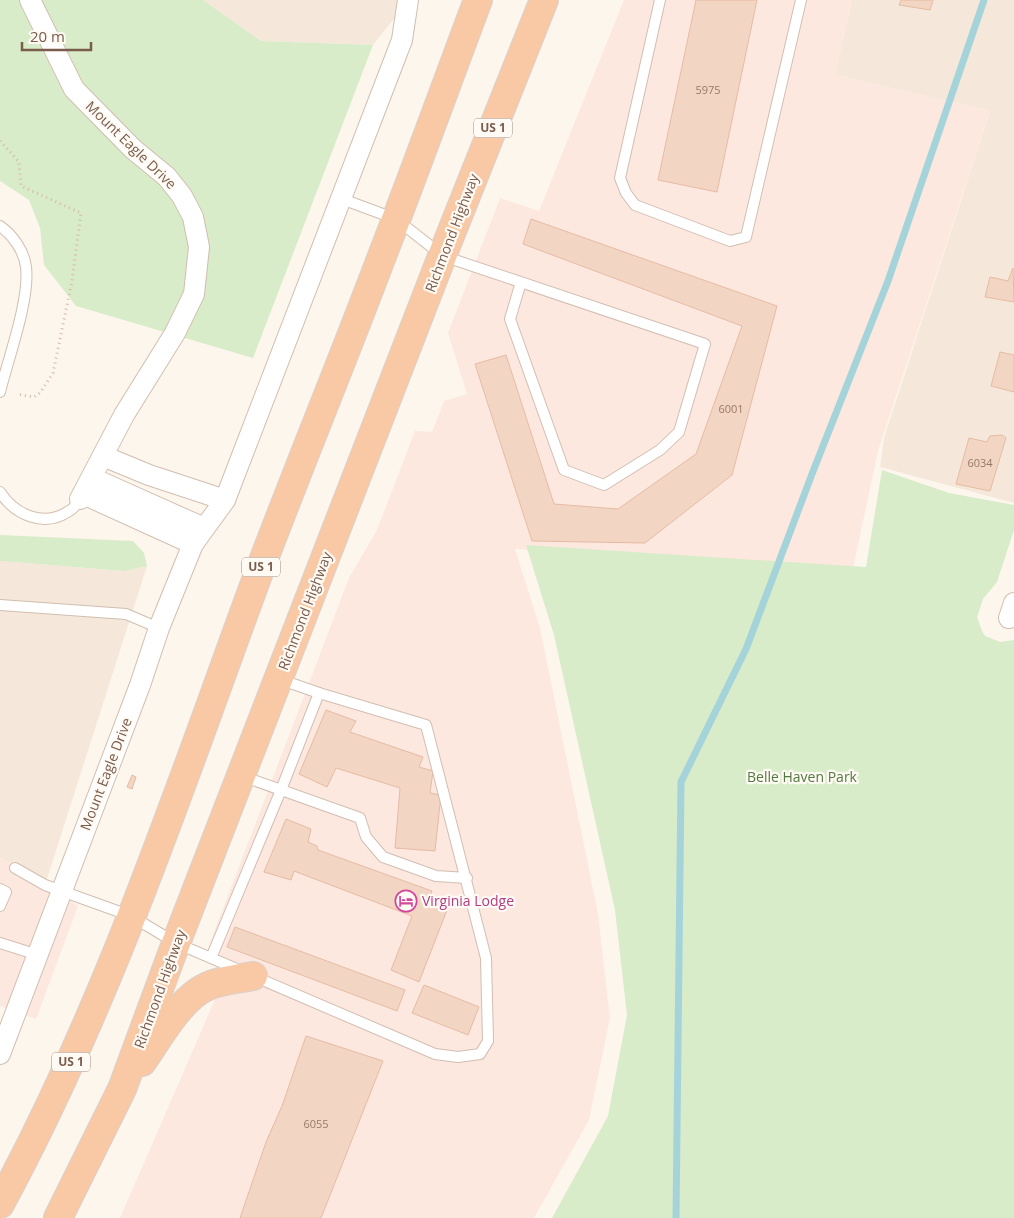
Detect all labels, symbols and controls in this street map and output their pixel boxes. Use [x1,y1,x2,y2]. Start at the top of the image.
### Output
scale bar [22,20,91,52]
text: 20 m [30,26,65,46]
house number: 5975 [695,82,721,97]
street label: Mount Eagle Drive [82,96,181,193]
road number: US 1 [474,119,512,138]
street label: Richmond Highway [420,170,483,295]
house number: 6001 [718,401,744,416]
house number: 6034 [967,455,993,470]
street label: Richmond Highway [273,548,336,673]
road number: US 1 [242,558,280,576]
street label: Mount Eagle Drive [75,715,136,833]
park label: Belle Haven Park [747,767,858,786]
hotel icon: Virginia Lodge [394,889,418,913]
place label: Virginia Lodge [422,891,514,910]
street label: Richmond Highway [129,926,190,1051]
road number: US 1 [52,1052,90,1072]
house number: 6055 [303,1116,329,1131]

